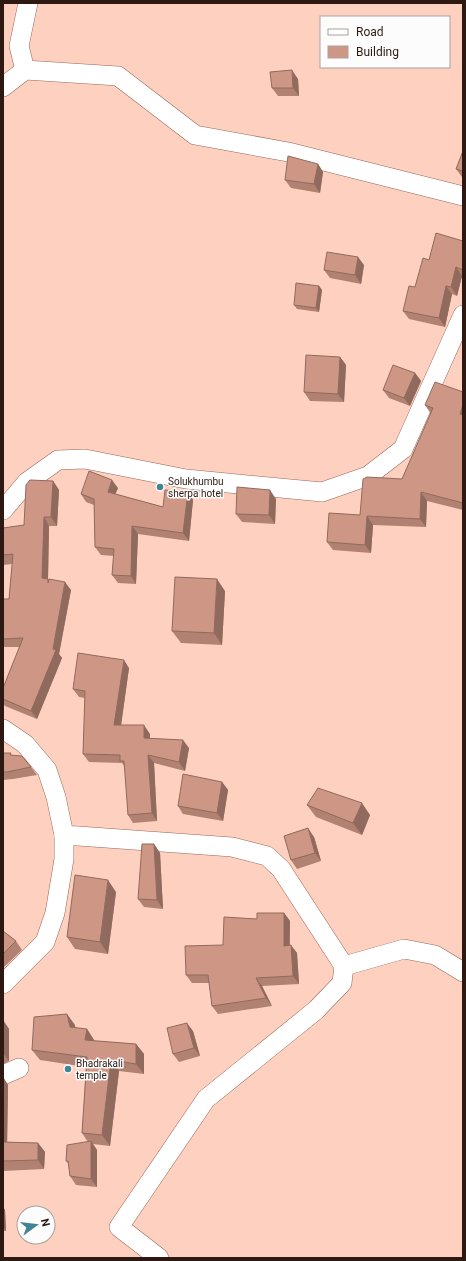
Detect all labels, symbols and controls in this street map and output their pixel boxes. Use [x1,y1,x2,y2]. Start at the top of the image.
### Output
legend [320,16,450,68]
text: Road [356,25,384,39]
text: Building [356,45,399,59]
place label: Solukhumbu sherpa hotel [168,476,224,499]
marker: Solukhumbu sherpa hotel [155,482,165,492]
place label: Bhadrakali temple [76,1058,123,1081]
marker: Bhadrakali temple [63,1064,73,1074]
north arrow [16,1205,56,1245]
text: N [38,1217,53,1228]

